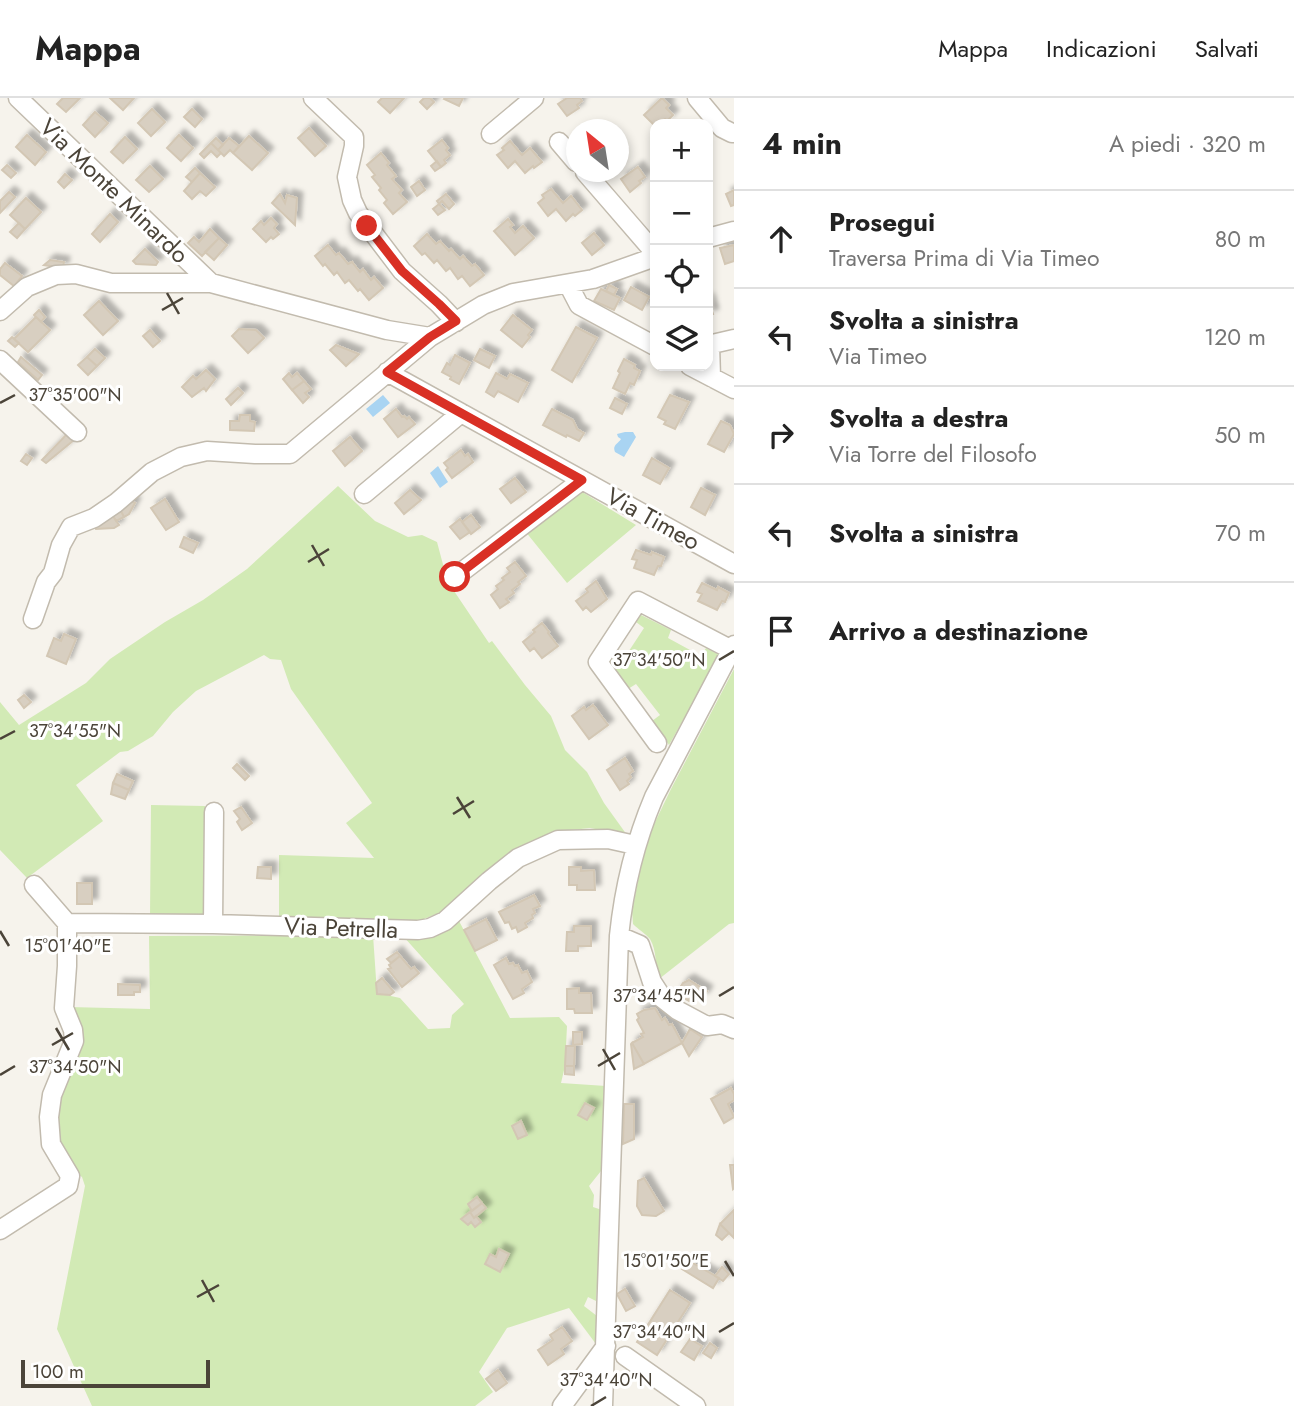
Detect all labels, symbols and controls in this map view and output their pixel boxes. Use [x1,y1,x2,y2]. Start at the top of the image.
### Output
text: Mappa [35,25,141,72]
text: Mappa [938,31,1008,66]
text: Indicazioni [1046,31,1157,66]
text: Salvati [1195,31,1259,66]
street label: Via Monte Minardo [32,110,197,271]
north arrow [566,119,629,182]
map controls [650,119,713,371]
button: + [650,119,713,182]
text: 4 min [762,122,842,165]
text: A piedi · 320 m [1109,127,1266,161]
button: − [650,182,713,245]
text: Prosegui [829,203,935,241]
route end [351,210,382,241]
icon: ahead [762,220,800,258]
text: 80 m [1215,222,1266,256]
text: Traversa Prima di Via Timeo [829,241,1099,275]
button: locate [650,245,713,308]
text: Svolta a sinistra [829,301,1019,339]
button: layers [650,308,713,371]
icon: left [762,318,800,356]
text: 120 m [1204,320,1266,354]
text: Via Timeo [829,339,927,373]
text: 37°35'00"N [28,382,122,408]
text: Svolta a destra [829,399,1009,437]
icon: right [762,416,800,454]
text: 50 m [1214,418,1266,452]
text: Via Torre del Filosofo [829,437,1037,471]
street label: Via Timeo [600,478,707,559]
icon: left [762,514,800,552]
text: Svolta a sinistra [829,514,1019,552]
text: 70 m [1215,516,1266,550]
route start [439,561,470,592]
icon: arrive [762,612,800,650]
text: Arrivo a destinazione [829,612,1088,650]
text: 37°34'50"N [613,647,705,673]
text: 37°34'55"N [29,718,121,744]
street label: Via Petrella [283,908,399,947]
text: 15°01'40"E [25,933,111,959]
text: 37°34'45"N [613,983,705,1009]
text: 37°34'50"N [29,1054,121,1080]
text: 15°01'50"E [623,1248,709,1274]
text: 37°34'40"N [612,1319,706,1345]
scale bar [21,1357,210,1389]
text: 100 m [32,1358,84,1385]
text: 37°34'40"N [559,1367,653,1393]

